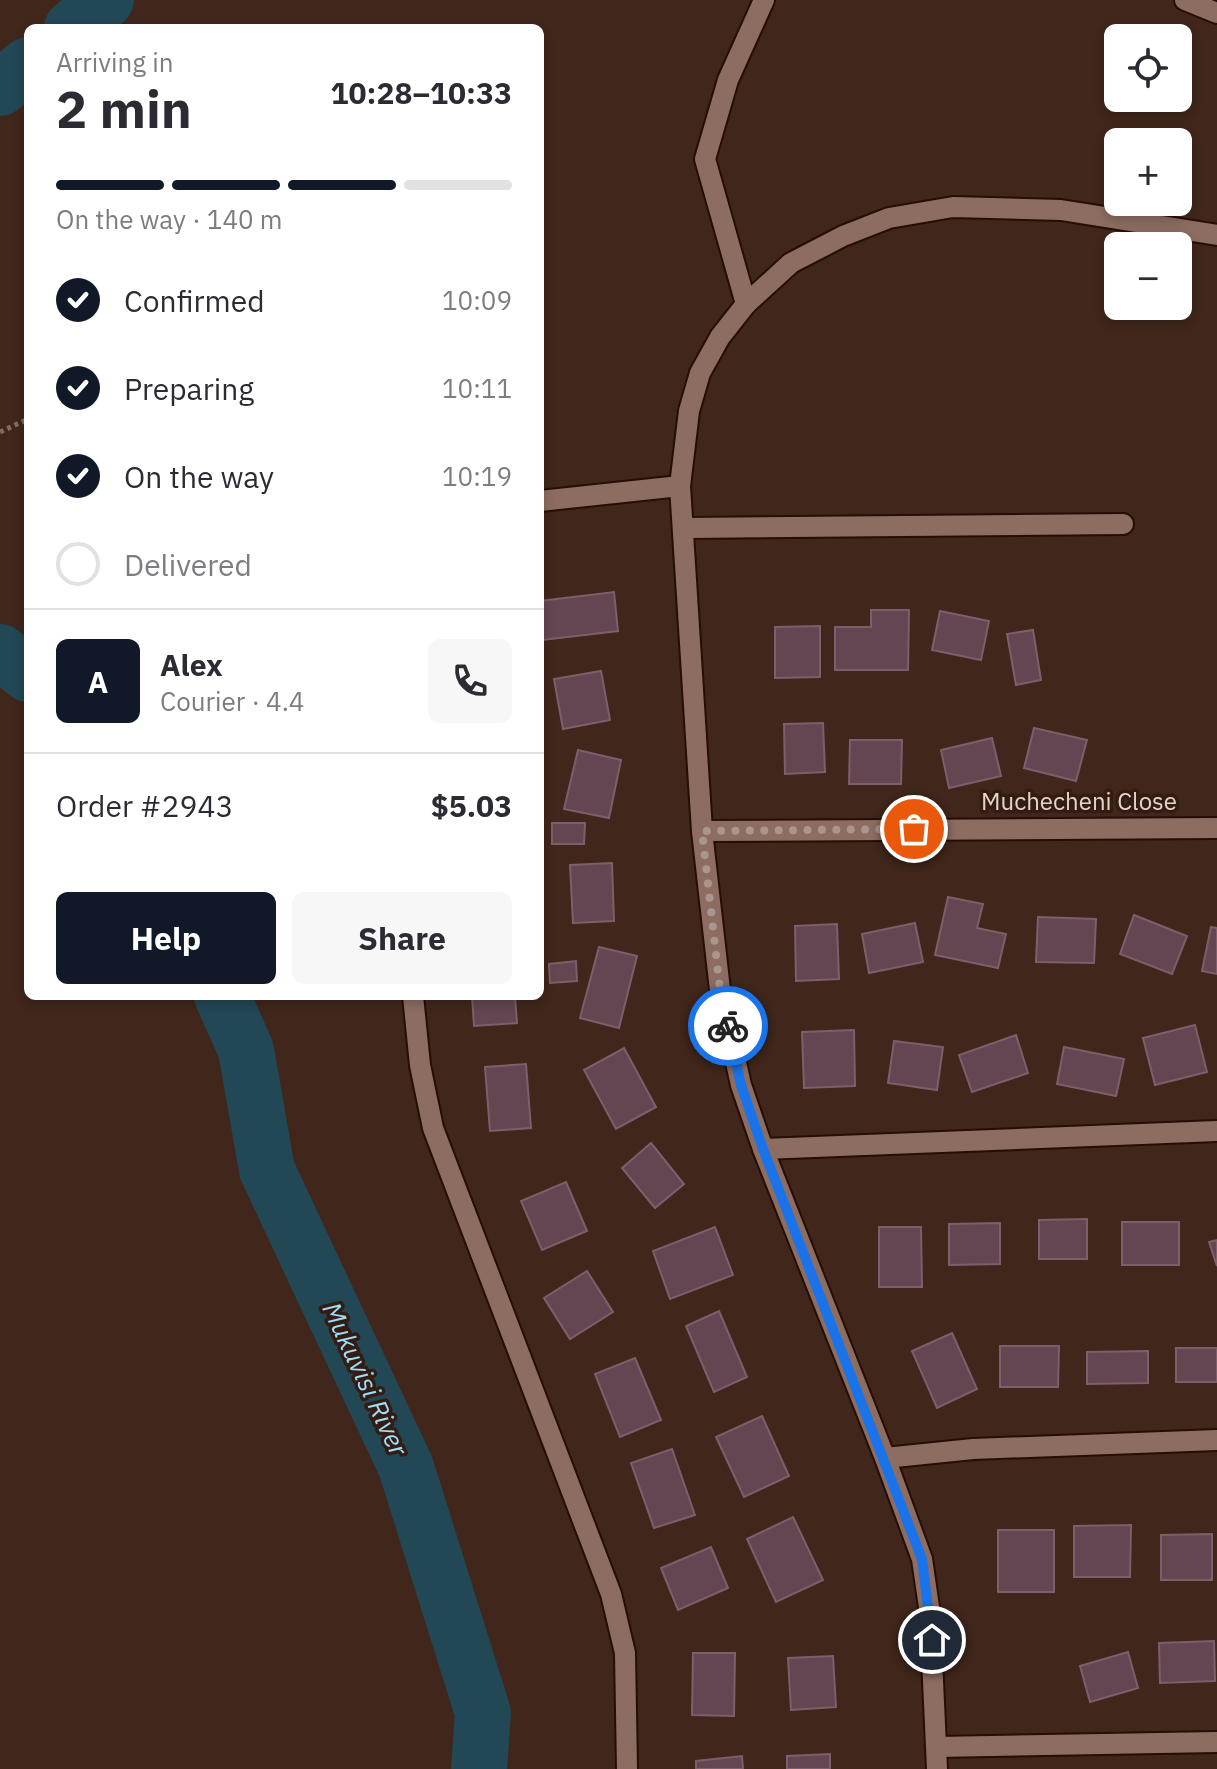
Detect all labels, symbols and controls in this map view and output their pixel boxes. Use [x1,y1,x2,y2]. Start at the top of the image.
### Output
map controls [1104,24,1192,320]
button: locate [1104,24,1192,112]
text: Arriving in [56,45,173,79]
text: 10:28–10:33 [331,73,512,112]
text: 2 min [56,75,192,142]
button: + [1104,128,1192,216]
text: On the way · 140 m [56,202,282,236]
button: − [1104,232,1192,320]
icon: check [56,278,100,322]
text: Confirmed [124,281,265,320]
text: 10:09 [442,283,512,317]
icon: check [56,366,100,410]
text: Preparing [124,369,254,408]
text: 10:11 [442,371,512,405]
icon: check [56,454,100,498]
text: On the way [124,457,274,496]
text: 10:19 [442,459,512,493]
text: Delivered [124,545,252,584]
button: phone [428,639,512,723]
text: Alex [160,645,223,684]
text: A [88,662,108,701]
text: Courier · 4.4 [160,684,304,718]
street label: Muchecheni Close [981,785,1177,817]
text: Order #2943 [56,786,233,825]
text: $5.03 [431,786,512,825]
pin [880,795,948,863]
icon: bag [892,807,936,851]
button: Help [56,892,276,984]
button: Share [292,892,512,984]
courier [688,986,768,1066]
icon: bike [706,1004,750,1048]
water label: Mukuvisi River [315,1296,417,1462]
pin [898,1606,966,1674]
icon: home [910,1618,954,1662]

